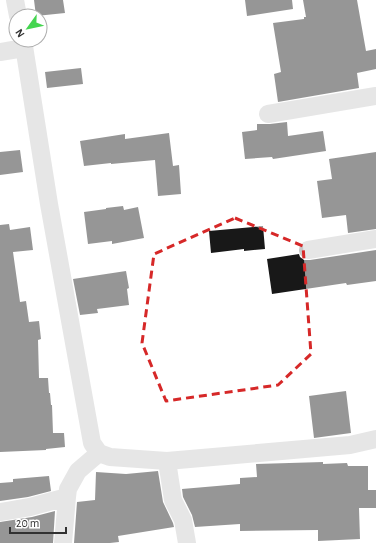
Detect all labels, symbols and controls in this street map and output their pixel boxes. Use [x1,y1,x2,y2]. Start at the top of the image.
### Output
north arrow [8,8,48,48]
text: N [13,27,27,39]
scale bar [10,509,66,535]
text: 20 m [16,517,39,529]

